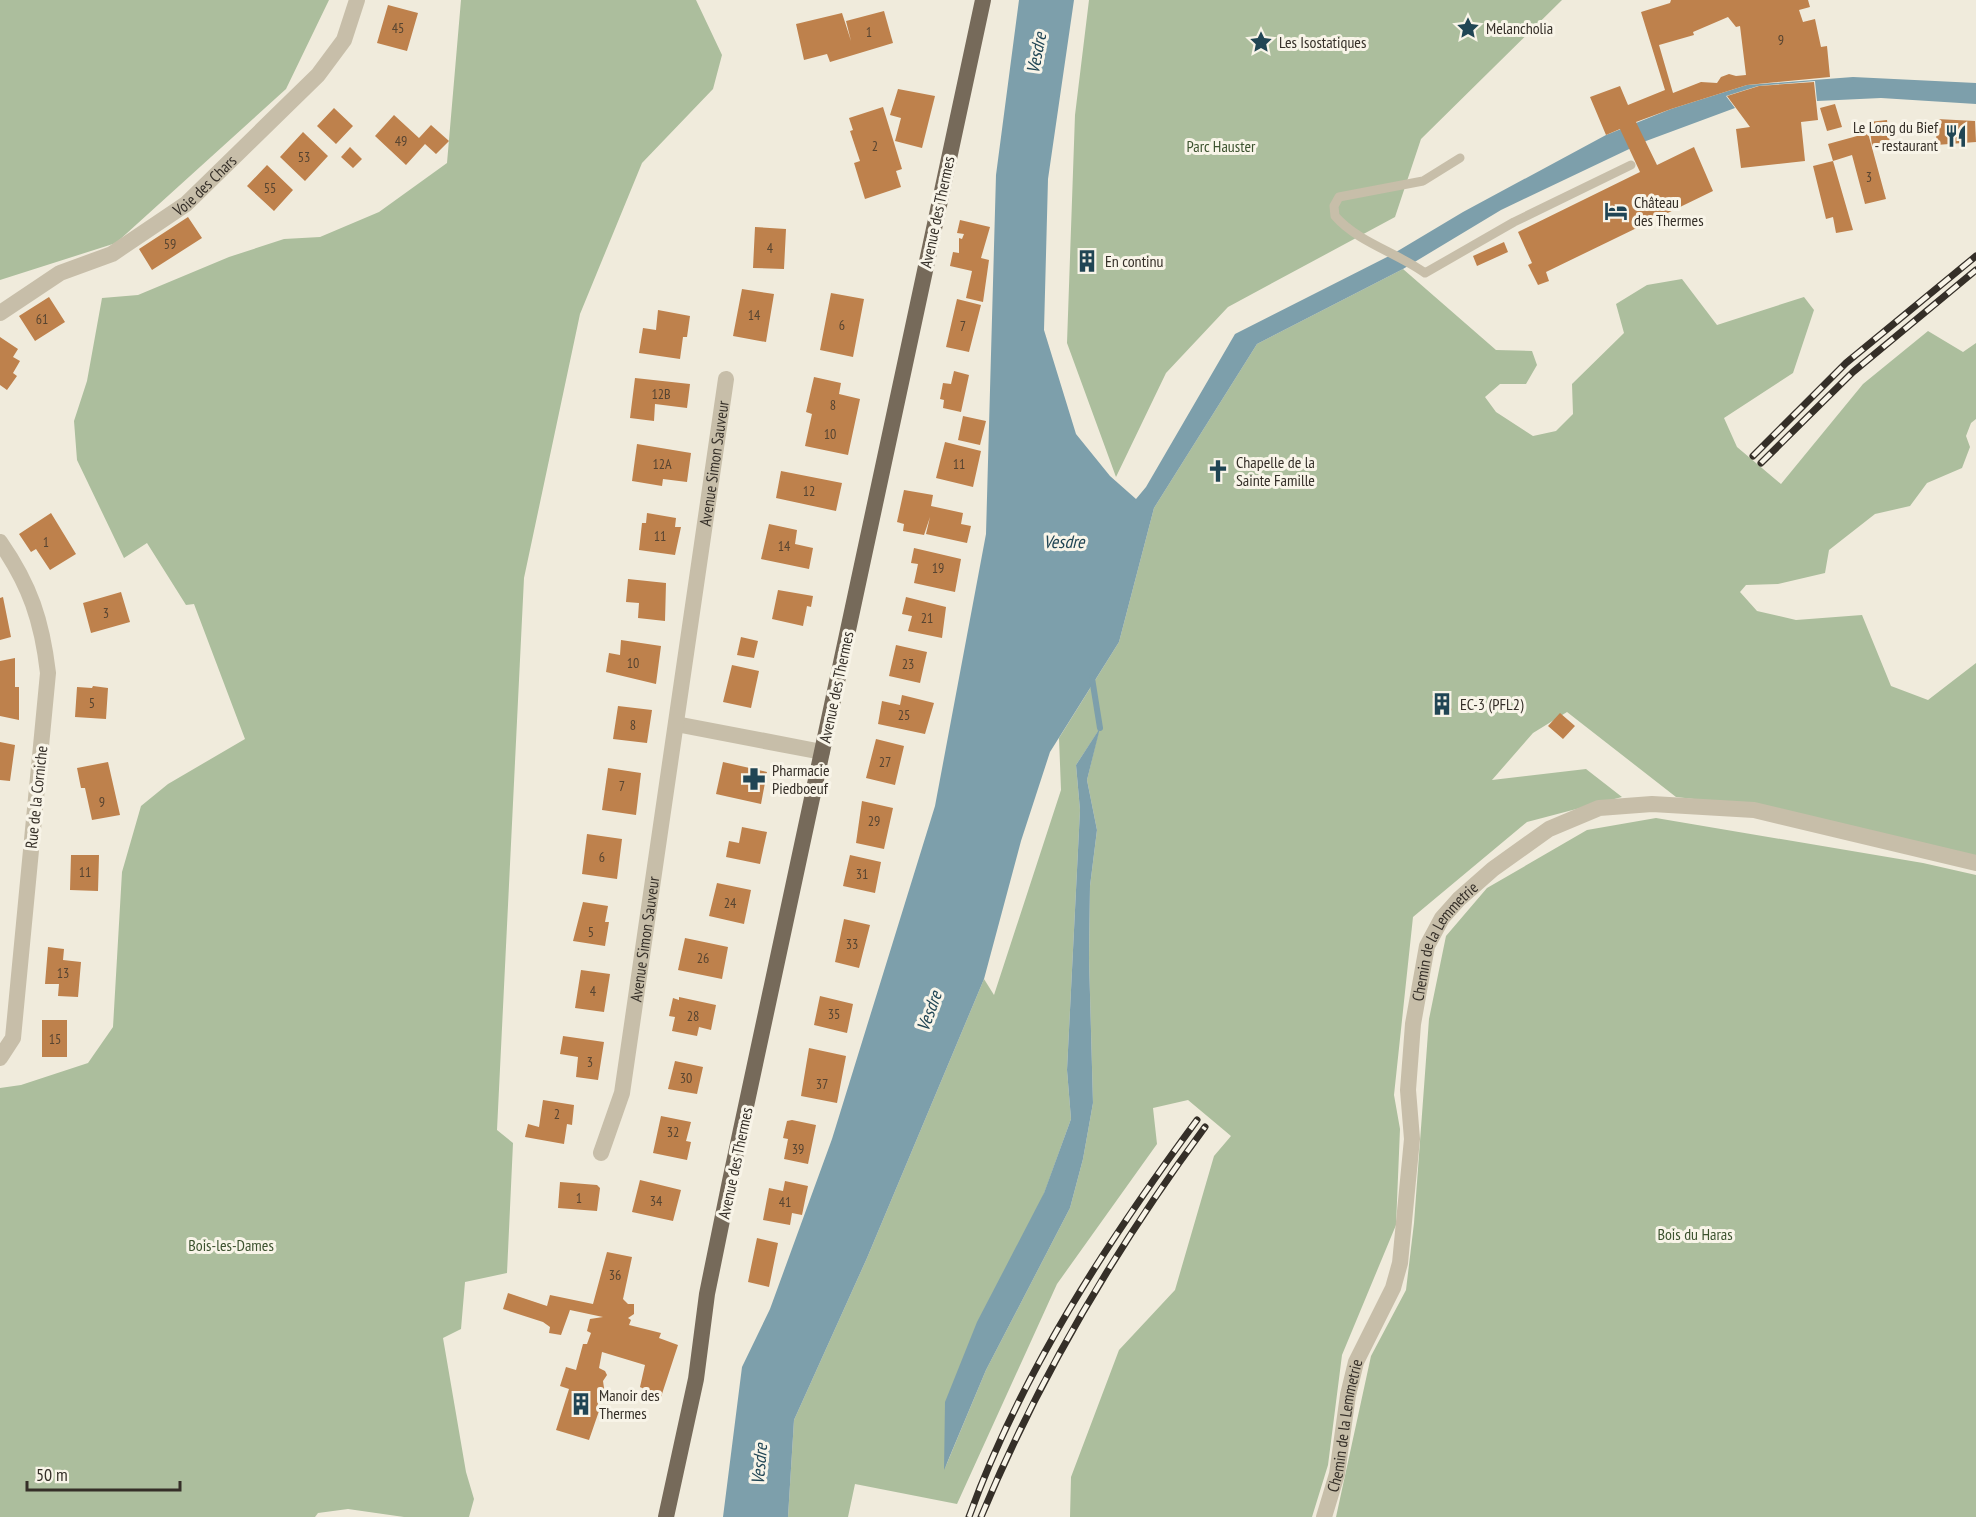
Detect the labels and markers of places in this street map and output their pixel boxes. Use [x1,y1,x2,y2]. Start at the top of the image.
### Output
place icon: Melancholia [1455,15,1481,41]
place label: Melancholia [1486,18,1553,38]
place icon: Les Isostatiques [1248,29,1274,55]
place label: Les Isostatiques [1279,32,1366,52]
place label: Le Long du Bief - restaurant [1853,117,1939,155]
restaurant icon: Le Long du Bief - restaurant [1943,123,1969,149]
place label: Château des Thermes [1634,192,1704,230]
hotel icon: Château des Thermes [1603,198,1629,224]
building icon: En continu [1074,248,1100,274]
place label: En continu [1105,251,1164,271]
place label: Chapelle de la Sainte Famille [1236,452,1315,490]
church icon: Chapelle de la Sainte Famille [1205,458,1231,484]
building icon: EC-3 (PFL2) [1429,691,1455,717]
place label: EC-3 (PFL2) [1460,694,1524,714]
place label: Pharmacie Piedboeuf [772,760,830,798]
pharmacy icon: Pharmacie Piedboeuf [741,766,767,792]
place label: Manoir des Thermes [599,1385,660,1423]
building icon: Manoir des Thermes [568,1391,594,1417]

